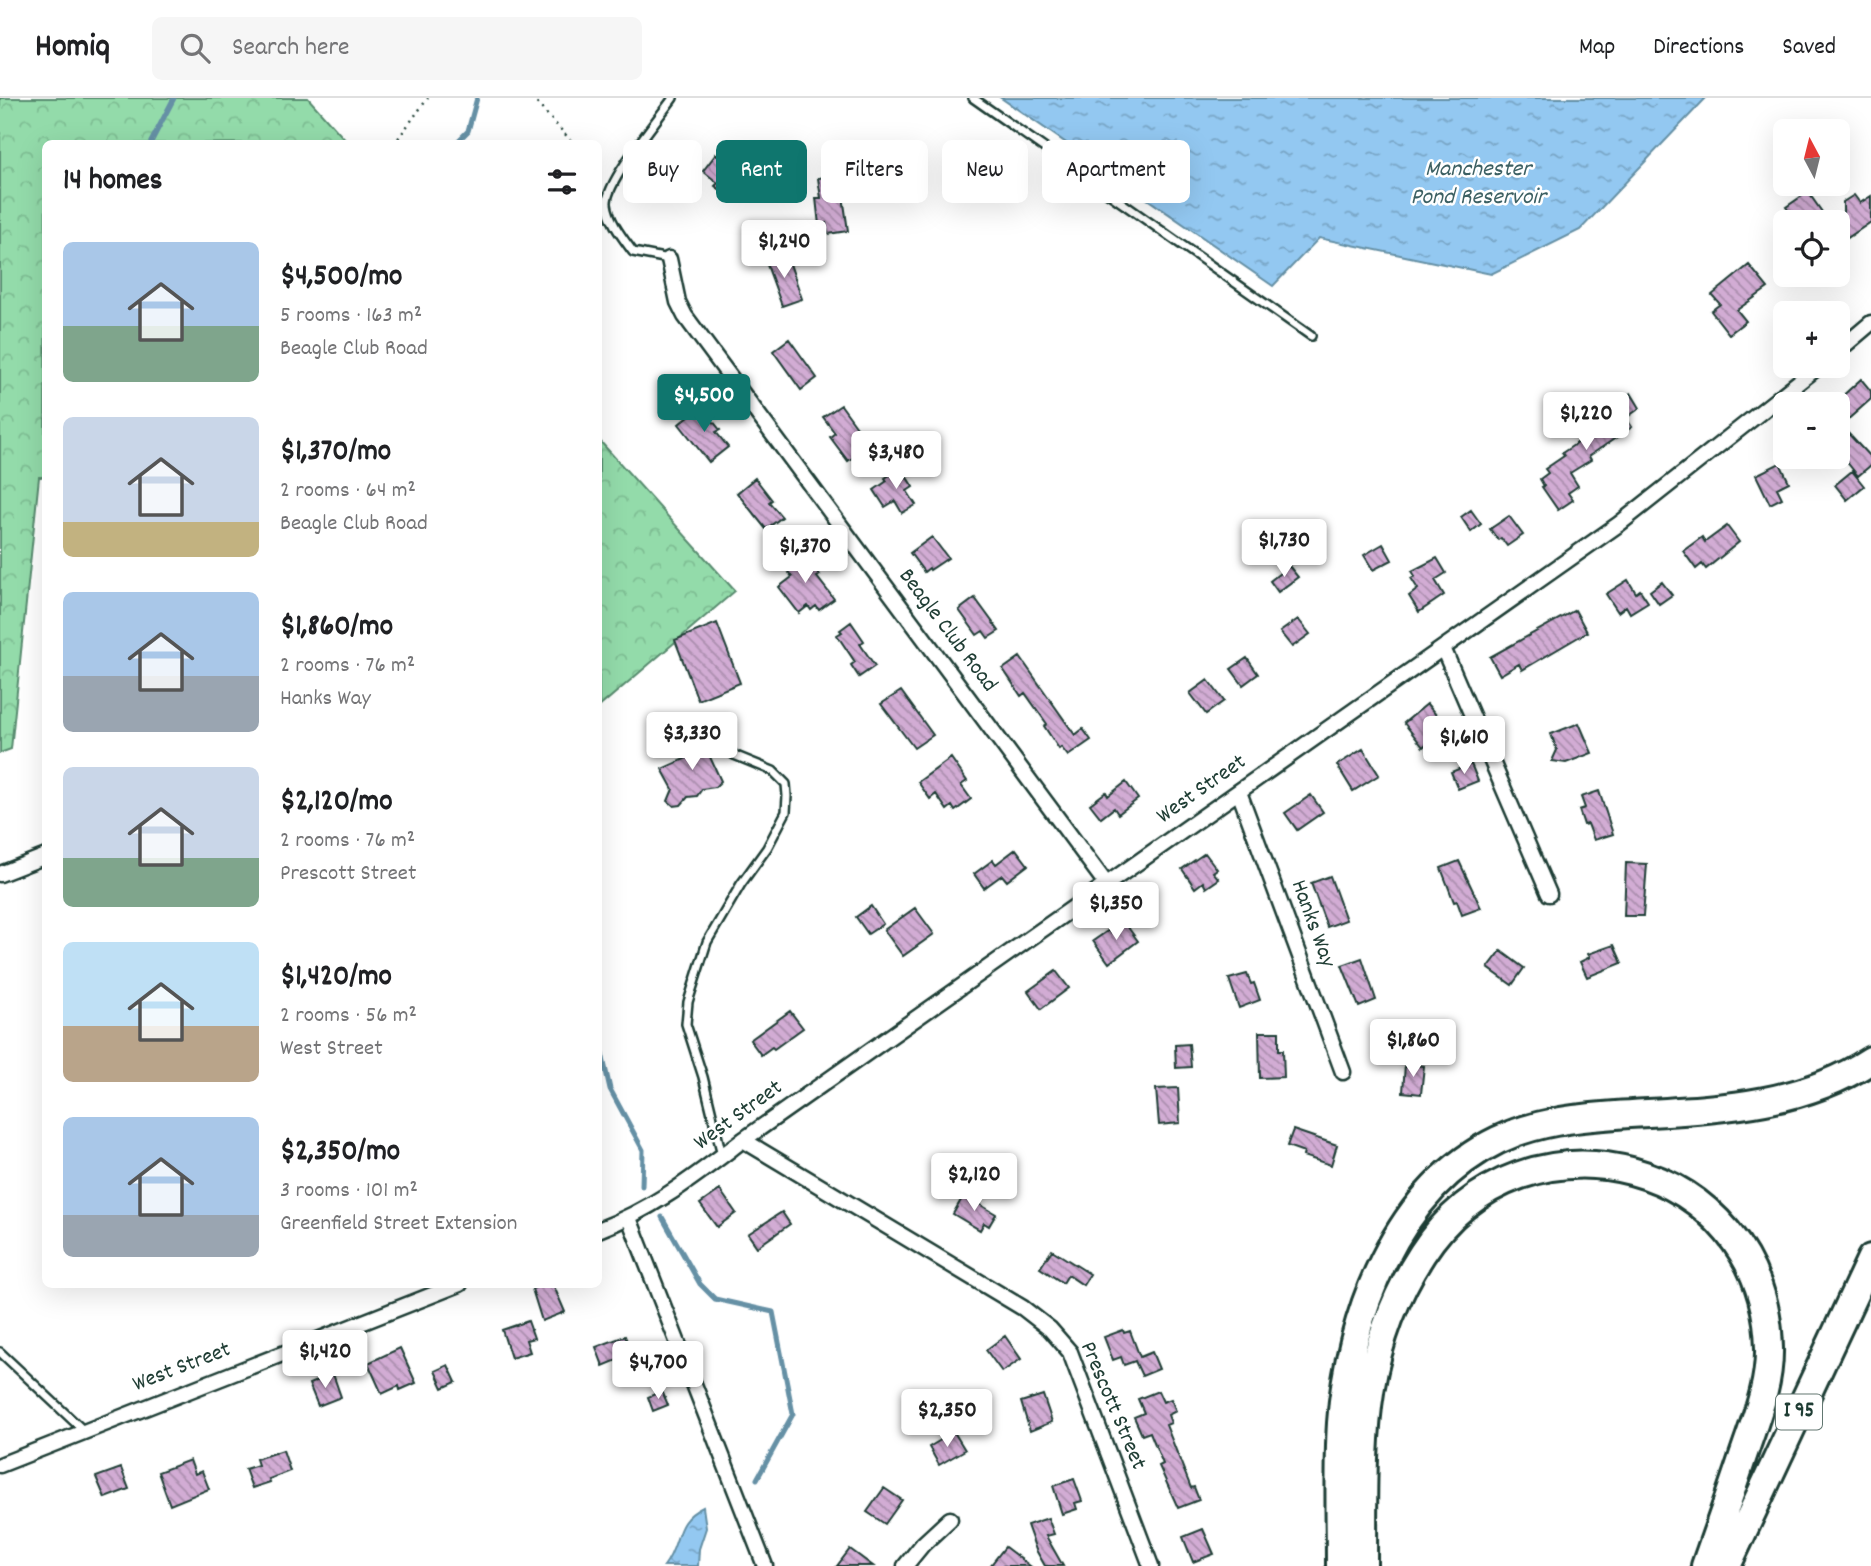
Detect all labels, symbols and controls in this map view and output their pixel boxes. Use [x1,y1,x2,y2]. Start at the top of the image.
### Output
search box [152,17,642,80]
text: Homiq [35,25,110,72]
icon: search [176,29,214,67]
text: Search here [232,30,349,67]
text: Map [1579,31,1615,65]
text: Directions [1653,31,1744,65]
text: Saved [1782,31,1836,65]
north arrow [1773,119,1850,196]
map controls [1773,119,1850,469]
chip: Buy [623,140,702,203]
chip: Rent [716,140,807,203]
chip: Filters [821,140,928,203]
chip: New [942,140,1028,203]
chip: Apartment [1042,140,1190,203]
water label: Manchester Pond Reservoir [1410,153,1549,215]
text: 14 homes [63,161,162,204]
icon: filters [543,163,581,201]
button: locate [1773,210,1850,287]
pin: $1,240 [727,220,841,280]
text: $1,240 [757,226,811,259]
text: $4,500/mo [280,257,402,300]
icon: home [119,270,203,354]
text: 5 rooms · 163 m² [280,300,422,333]
button: + [1773,301,1850,378]
text: Beagle Club Road [280,333,428,366]
pin: $4,500 [647,374,761,434]
text: $4,500 [673,380,735,413]
pin: $1,220 [1529,392,1643,452]
button: − [1773,392,1850,469]
text: $1,220 [1559,398,1613,431]
text: $1,370/mo [280,432,391,475]
pin: $3,480 [839,432,953,491]
text: $3,480 [867,437,925,470]
icon: home [119,445,203,529]
text: 2 rooms · 64 m² [280,475,416,508]
text: Beagle Club Road [280,508,428,541]
pin: $1,730 [1227,519,1341,579]
text: $1,730 [1258,525,1310,558]
pin: $1,370 [748,526,862,585]
text: $1,370 [779,531,831,564]
street label: Beagle Club Road [889,562,1005,700]
text: $1,860/mo [280,607,393,650]
icon: home [119,620,203,704]
text: 2 rooms · 76 m² [280,650,415,683]
text: Hanks Way [280,683,371,716]
pin: $3,330 [635,712,749,772]
pin: $1,610 [1407,716,1521,776]
text: $3,330 [662,718,722,751]
text: $1,610 [1439,722,1489,755]
street label: West Street [1150,747,1254,833]
text: $2,120/mo [280,782,393,825]
icon: home [119,795,203,879]
text: 2 rooms · 76 m² [280,825,415,858]
text: Prescott Street [280,858,416,891]
street label: Hanks Way [1281,876,1343,973]
pin: $1,350 [1059,882,1173,942]
text: $1,350 [1089,888,1143,921]
text: $1,420/mo [280,957,392,1000]
icon: home [119,970,203,1054]
text: 2 rooms · 56 m² [280,1000,417,1033]
pin: $1,860 [1356,1020,1470,1079]
text: $1,860 [1386,1025,1440,1058]
text: West Street [280,1033,383,1066]
street label: West Street [688,1072,790,1160]
text: $2,350/mo [280,1132,400,1175]
icon: home [119,1145,203,1229]
pin: $2,120 [917,1154,1031,1213]
text: $2,120 [947,1159,1001,1192]
text: 3 rooms · 101 m² [280,1175,418,1208]
text: Greenfield Street Extension [280,1208,517,1241]
pin: $1,420 [268,1330,382,1390]
street label: West Street [128,1334,236,1402]
text: $1,420 [298,1336,352,1369]
street label: Prescott Street [1070,1337,1154,1475]
pin: $4,700 [601,1342,715,1401]
text: $4,700 [628,1347,688,1380]
pin: $2,350 [890,1390,1004,1449]
road number: I 95 [1776,1394,1822,1430]
text: $2,350 [917,1395,977,1428]

